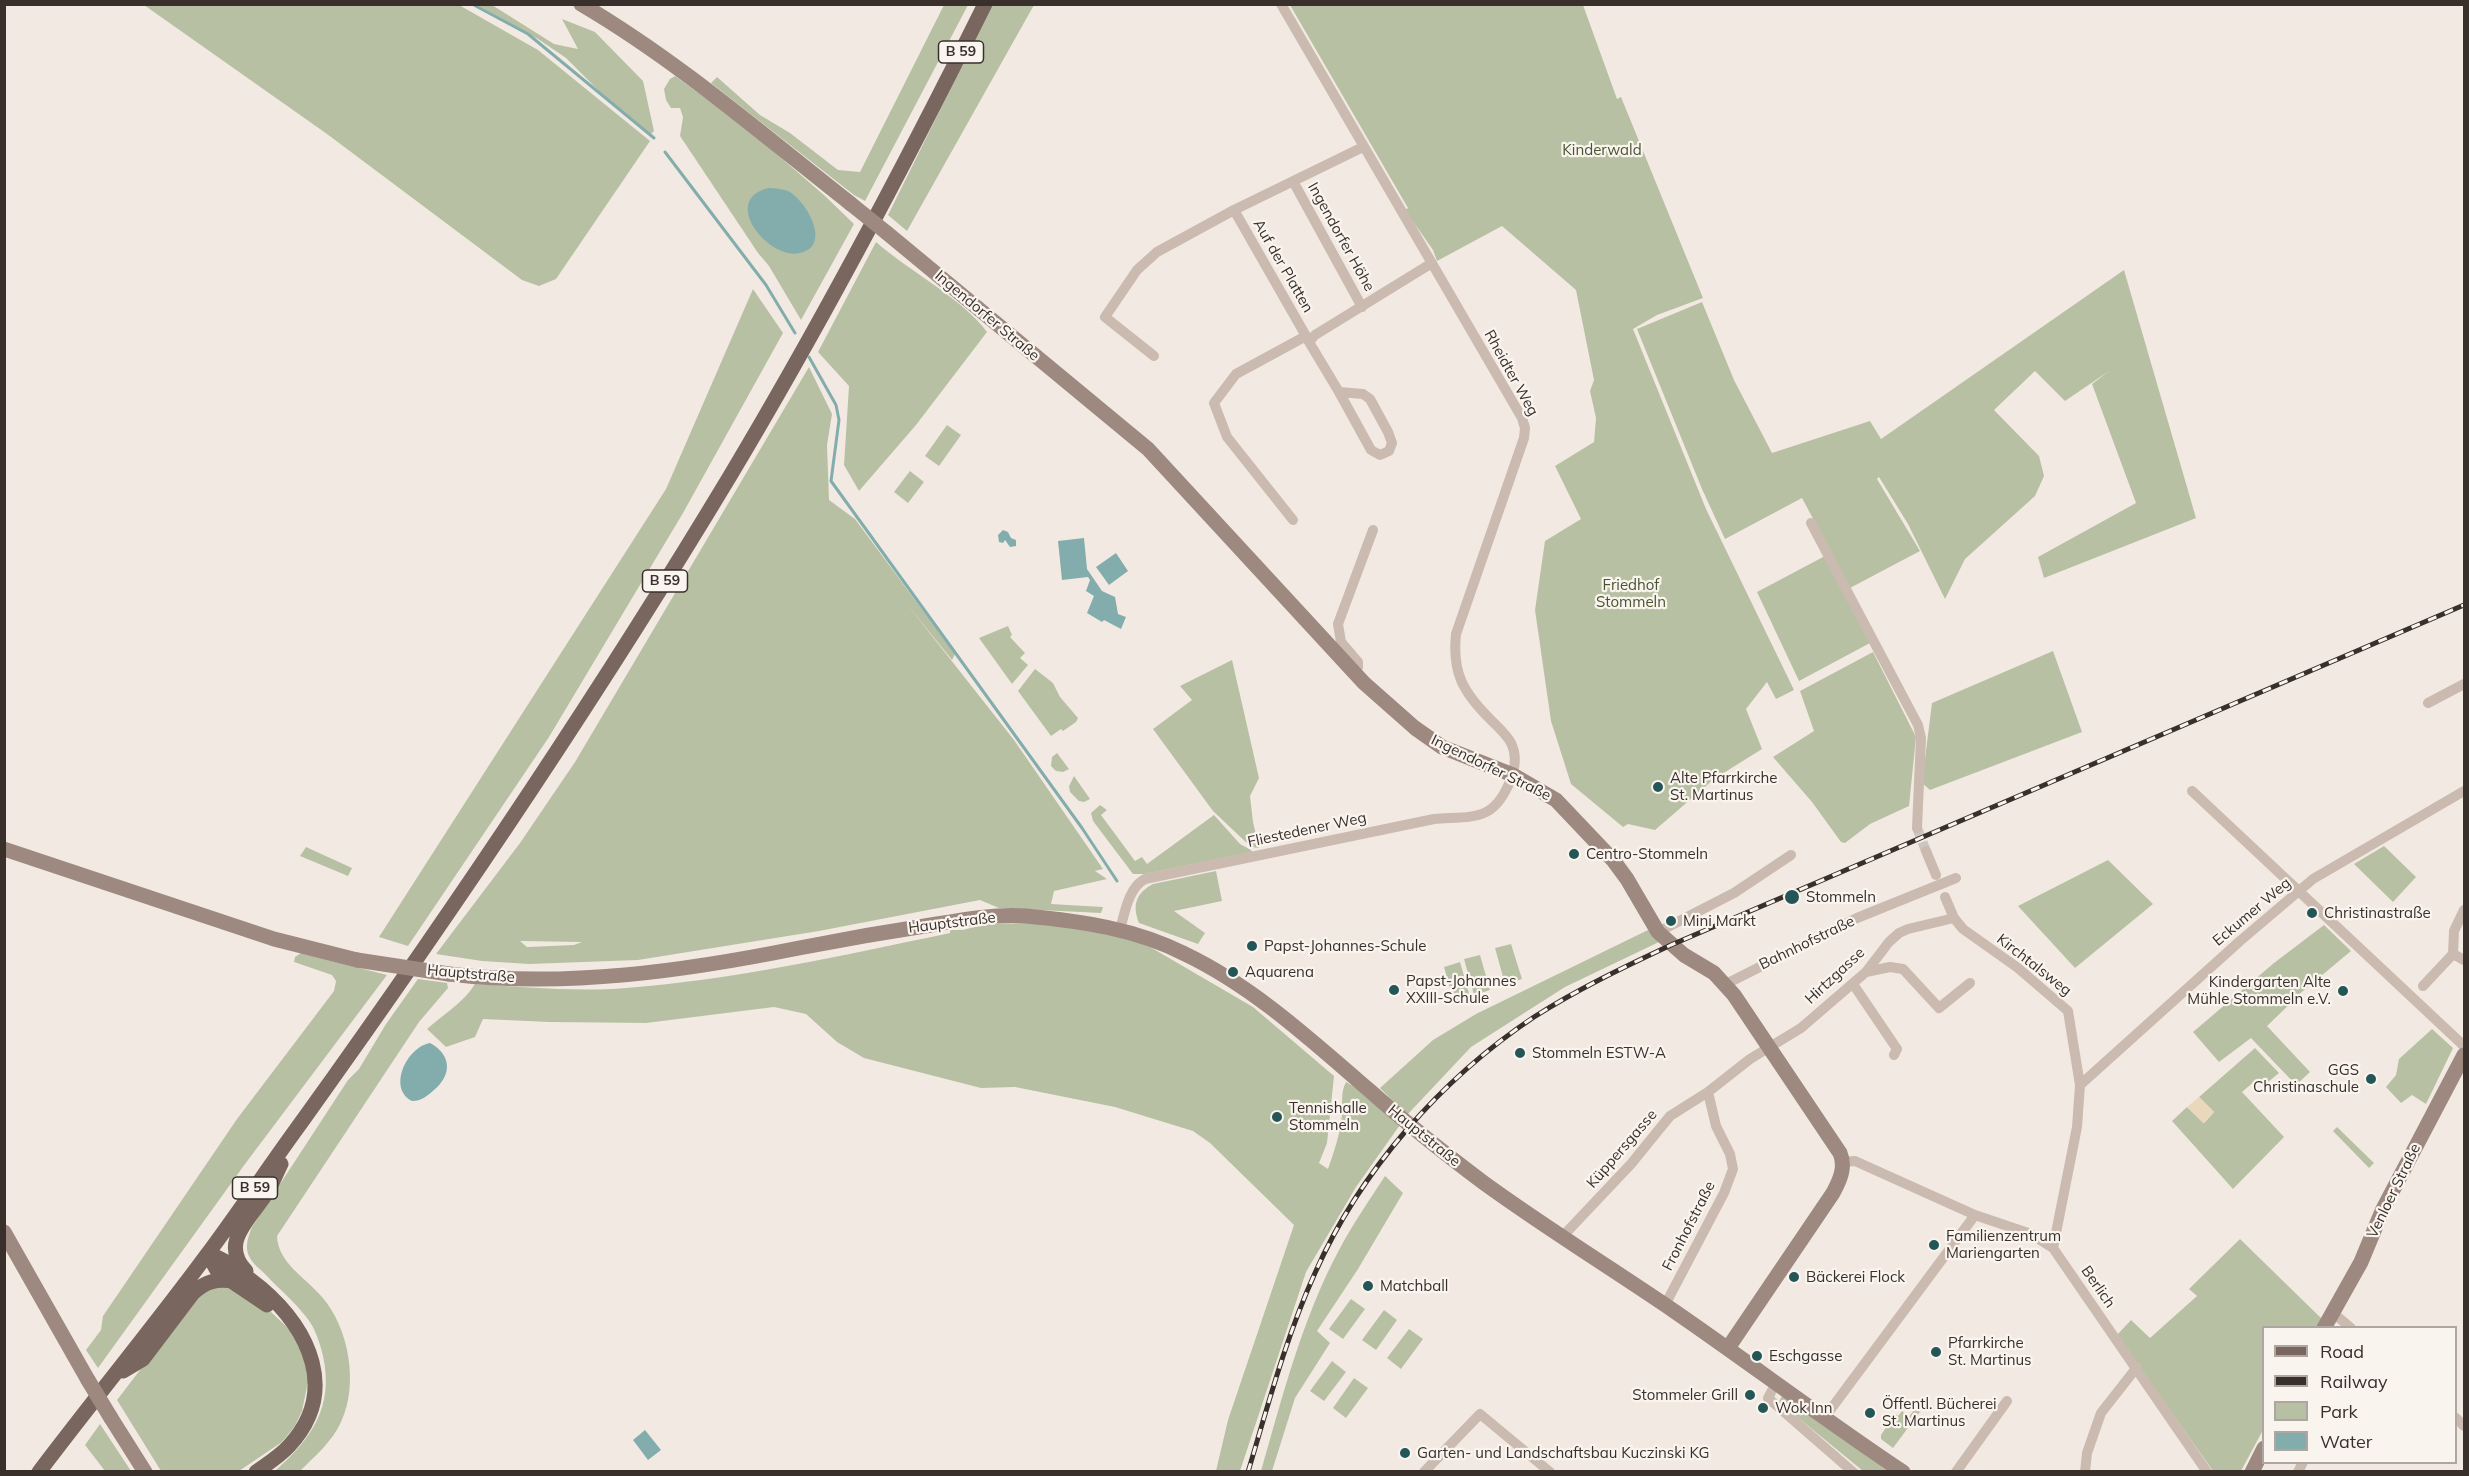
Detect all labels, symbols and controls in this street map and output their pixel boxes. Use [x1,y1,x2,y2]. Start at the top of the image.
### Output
road number: B 59 [938,41,984,63]
park label: Kinderwald [1562,141,1642,159]
street label: Ingendorfer Höhe [1304,180,1378,294]
street label: Auf der Platten [1249,216,1317,316]
street label: Ingendorfer Straße [931,267,1043,365]
street label: Rheidter Weg [1480,327,1542,419]
road number: B 59 [642,570,688,592]
park label: Friedhof Stommeln [1596,576,1666,611]
street label: Ingendorfer Straße [1428,731,1554,805]
place label: Alte Pfarrkirche St. Martinus [1670,769,1778,804]
marker: Alte Pfarrkirche St. Martinus [1651,780,1665,794]
street label: Fliestedener Weg [1246,809,1368,851]
place label: Centro-Stommeln [1586,845,1708,863]
marker: Centro-Stommeln [1567,847,1581,861]
street label: Eckumer Weg [2209,874,2295,950]
marker: Stommeln [1783,888,1801,906]
place label: Stommeln [1806,888,1876,906]
place label: Christinastraße [2324,904,2431,922]
marker: Christinastraße [2305,906,2319,920]
street label: Hauptstraße [907,909,997,937]
place label: Mini Markt [1683,912,1756,930]
street label: Bahnhofstraße [1756,912,1858,974]
marker: Mini Markt [1664,914,1678,928]
street label: Kirchtalsweg [1993,930,2075,1000]
place label: Papst-Johannes-Schule [1264,937,1426,955]
marker: Papst-Johannes-Schule [1245,939,1259,953]
street label: Hirtzgasse [1801,944,1869,1008]
street label: Hauptstraße [426,961,516,987]
place label: Aquarena [1245,963,1314,981]
marker: Aquarena [1226,965,1240,979]
place label: Papst-Johannes XXIII-Schule [1406,972,1516,1007]
place label: Kindergarten Alte Mühle Stommeln e.V. [2187,973,2331,1008]
marker: Papst-Johannes XXIII-Schule [1387,983,1401,997]
marker: Kindergarten Alte Mühle Stommeln e.V. [2336,984,2350,998]
place label: Stommeln ESTW-A [1532,1044,1666,1062]
marker: Stommeln ESTW-A [1513,1046,1527,1060]
place label: GGS Christinaschule [2253,1061,2359,1096]
marker: GGS Christinaschule [2364,1072,2378,1086]
place label: Tennishalle Stommeln [1289,1099,1367,1134]
street label: Hauptstraße [1384,1101,1464,1171]
street label: Küppersgasse [1583,1106,1661,1192]
marker: Tennishalle Stommeln [1270,1110,1284,1124]
street label: Venloer Straße [2363,1141,2425,1241]
road number: B 59 [232,1177,278,1199]
street label: Fronhofstraße [1659,1178,1719,1274]
place label: Familienzentrum Mariengarten [1946,1227,2061,1262]
marker: Familienzentrum Mariengarten [1927,1238,1941,1252]
street label: Berlich [2077,1263,2119,1311]
place label: Bäckerei Flock [1806,1268,1905,1286]
marker: Bäckerei Flock [1787,1270,1801,1284]
place label: Matchball [1380,1277,1448,1295]
marker: Matchball [1361,1279,1375,1293]
legend [2262,1326,2457,1464]
place label: Pfarrkirche St. Martinus [1948,1334,2032,1369]
text: Road [2320,1340,2364,1363]
marker: Pfarrkirche St. Martinus [1929,1345,1943,1359]
place label: Eschgasse [1769,1347,1842,1365]
marker: Eschgasse [1750,1349,1764,1363]
text: Railway [2320,1370,2388,1393]
place label: Stommeler Grill [1632,1386,1738,1404]
marker: Stommeler Grill [1743,1388,1757,1402]
place label: Öffentl. Bücherei St. Martinus [1882,1395,1997,1430]
place label: Wok Inn [1775,1399,1832,1417]
text: Park [2320,1400,2358,1423]
marker: Wok Inn [1756,1401,1770,1415]
marker: Öffentl. Bücherei St. Martinus [1863,1406,1877,1420]
text: Water [2320,1430,2372,1453]
place label: Garten- und Landschaftsbau Kuczinski KG [1417,1444,1709,1462]
marker: Garten- und Landschaftsbau Kuczinski KG [1398,1446,1412,1460]

